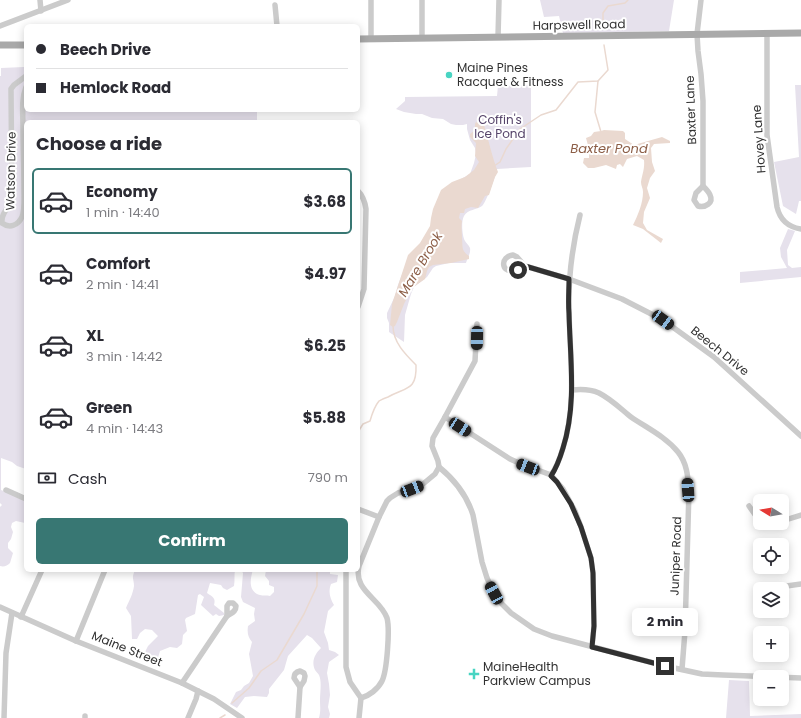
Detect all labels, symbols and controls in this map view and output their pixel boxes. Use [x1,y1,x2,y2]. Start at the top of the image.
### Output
street label: Harpswell Road [532,15,626,34]
text: Beech Drive [60,39,151,60]
place label: Maine Pines Racquet & Fitness [457,59,564,90]
marker: Maine Pines Racquet & Fitness [444,70,454,80]
street label: Baxter Lane [681,75,700,145]
text: Hemlock Road [60,77,171,98]
street label: Hovey Lane [748,104,769,174]
park label: Coffin's Ice Pond [474,111,526,142]
street label: Watson Drive [1,131,20,211]
text: Choose a ride [36,131,162,156]
water label: Baxter Pond [570,139,648,158]
text: Economy [86,181,158,202]
icon: car [38,183,74,219]
text: $3.68 [304,191,346,212]
text: 1 min · 14:40 [86,203,160,222]
water label: Mare Brook [394,227,448,300]
text: Comfort [86,253,150,274]
icon: car [38,255,74,291]
route start [509,261,527,279]
text: $4.97 [304,263,346,284]
text: 2 min · 14:41 [86,275,159,294]
car [650,308,676,332]
street label: Beech Drive [688,322,753,379]
text: XL [86,325,104,346]
car [471,326,483,350]
icon: car [38,327,74,363]
text: $6.25 [304,335,346,356]
text: 3 min · 14:42 [86,347,163,366]
text: Green [86,397,132,418]
icon: car [38,399,74,435]
text: $5.88 [303,407,346,428]
car [447,415,473,439]
text: 4 min · 14:43 [86,419,163,438]
car [515,457,541,477]
icon: cash [36,467,58,489]
text: Cash [68,468,107,489]
text: 790 m [308,468,348,487]
car [681,478,695,502]
car [399,479,425,499]
north arrow [753,494,789,530]
map controls [753,494,789,706]
street label: Juniper Road [666,516,685,596]
button: Confirm [36,518,348,564]
button: locate [753,538,789,574]
car [483,580,505,606]
button: layers [753,582,789,618]
callout: 2 min [632,608,698,636]
text: 2 min [647,612,683,631]
button: + [753,626,789,662]
street label: Maine Street [89,627,165,670]
route end [656,657,674,675]
place label: MaineHealth Parkview Campus [483,658,591,689]
marker: MaineHealth Parkview Campus [468,668,480,680]
button: − [753,670,789,706]

